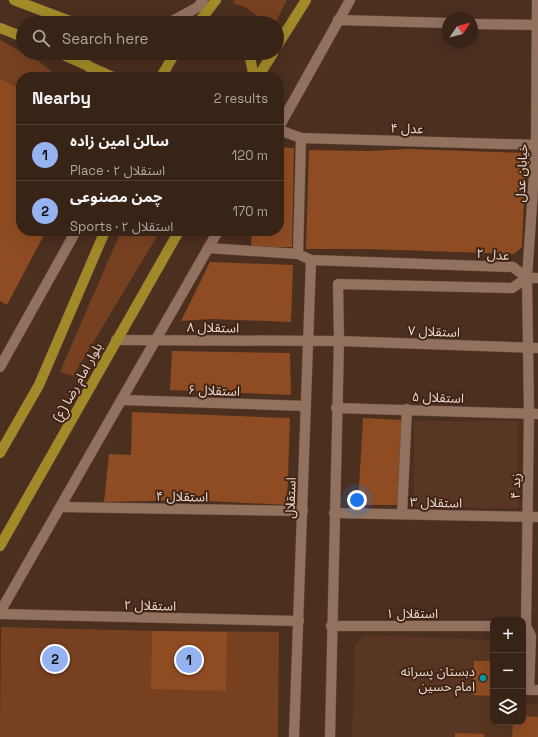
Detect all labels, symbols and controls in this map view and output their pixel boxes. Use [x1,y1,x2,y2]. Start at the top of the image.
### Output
north arrow [442,12,478,48]
search box [16,16,284,60]
icon: search [30,27,52,49]
text: Search here [62,29,148,48]
text: Nearby [32,87,91,109]
text: 2 results [214,90,268,107]
street label: عدل ۴ [390,119,424,138]
text: سالن امین زاده [70,131,169,150]
street label: خیابان عدل [511,143,532,203]
text: 1 [42,147,48,164]
text: 120 m [232,147,268,164]
text: Place · استقلال ۲ [70,162,165,179]
text: چمن مصنوعی [70,187,162,206]
text: 2 [41,203,49,220]
text: 170 m [232,203,268,220]
text: Sports · استقلال ۲ [70,218,173,235]
street label: عدل ۲ [476,245,511,264]
street label: استقلال ۸ [187,319,239,336]
street label: استقلال ۷ [408,322,460,341]
street label: بلوار امام رضا (ع) [49,340,108,426]
street label: استقلال ۶ [188,381,240,400]
street label: استقلال ۵ [412,388,464,407]
street label: زید ۴ [507,473,524,499]
street label: استقلال [281,477,300,519]
street label: استقلال ۴ [156,488,208,505]
your location [347,490,367,510]
street label: استقلال ۳ [410,494,462,511]
street label: استقلال ۲ [124,597,176,614]
street label: استقلال ۱ [386,605,438,622]
map controls [490,617,526,725]
button: + [490,617,526,653]
pin: 2 [42,644,68,674]
pin: 1 [176,645,202,675]
button: − [490,653,526,689]
place label: دبستان پسرانه امام حسین [401,663,475,696]
marker: دبستان پسرانه امام حسین [478,673,488,683]
button: layers [490,689,526,725]

